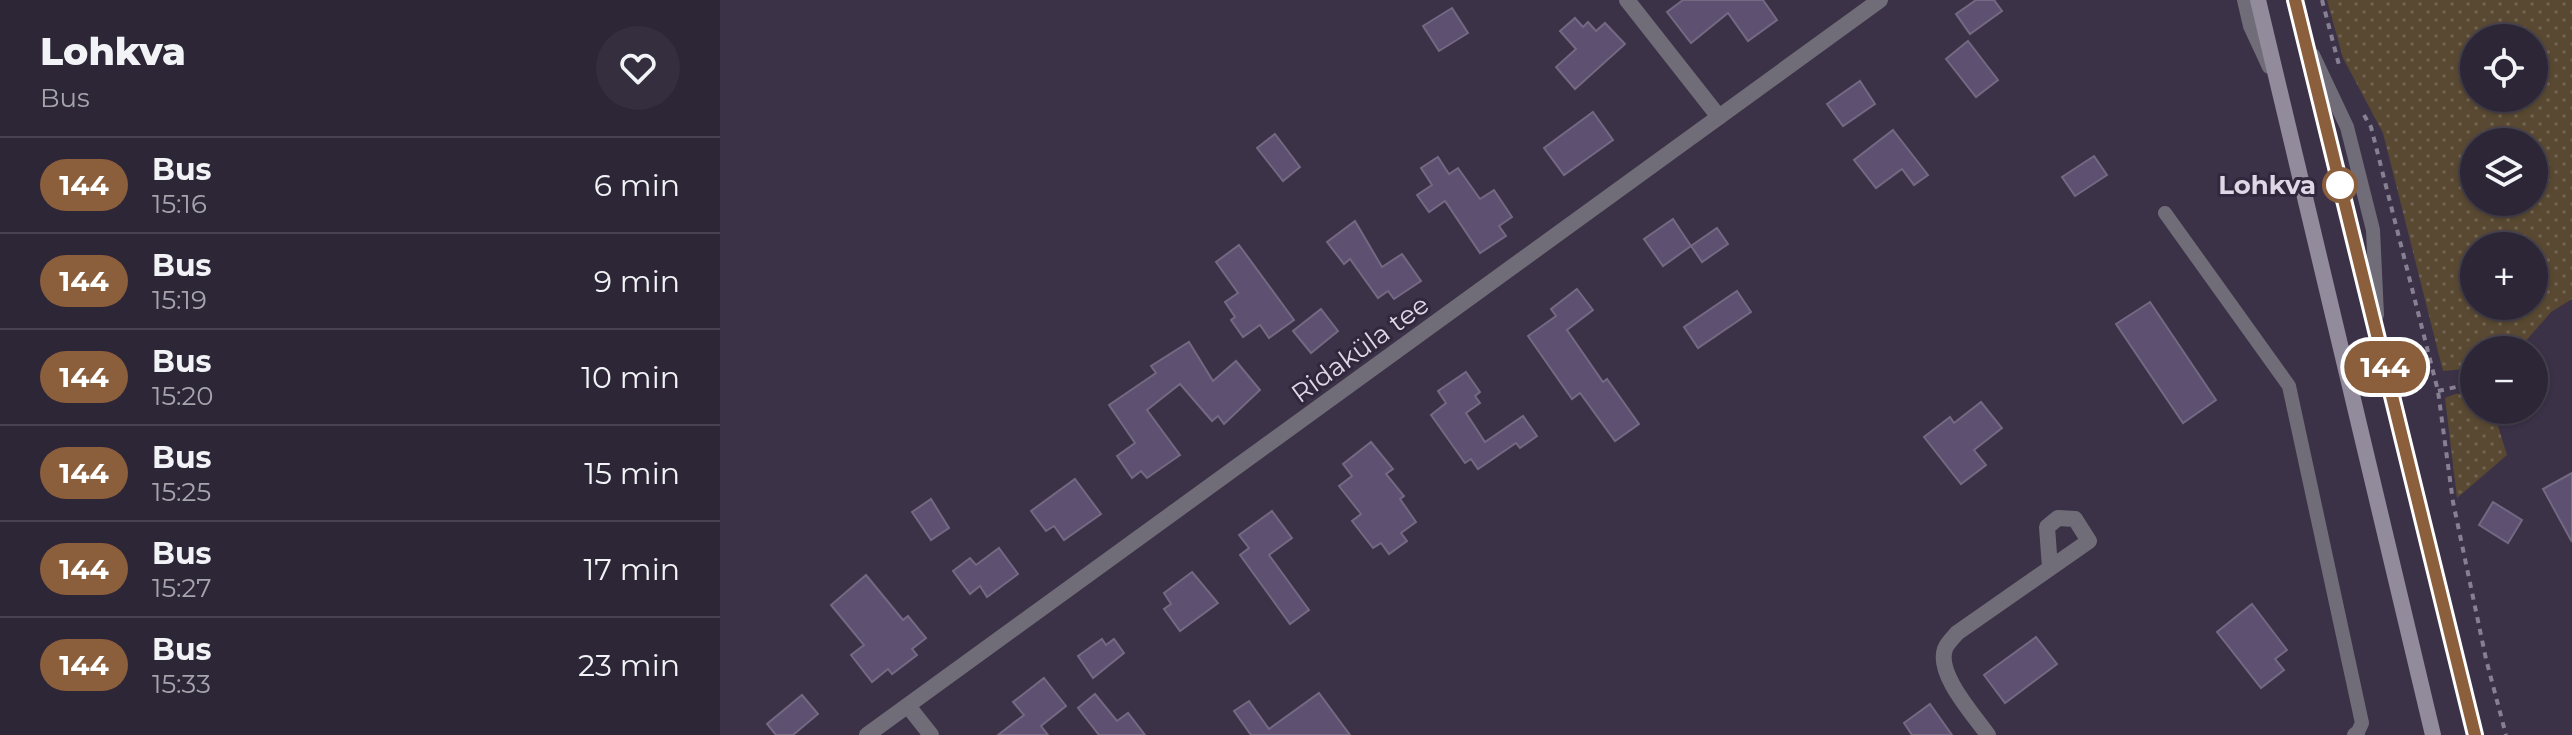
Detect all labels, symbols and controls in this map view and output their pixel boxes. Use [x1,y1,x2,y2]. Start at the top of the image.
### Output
map controls [2460,24,2548,424]
button: locate [2460,24,2548,112]
button: heart [596,26,680,110]
text: Lohkva [40,28,186,75]
text: Bus [40,82,90,114]
button: layers [2460,128,2548,216]
text: Bus [152,151,212,188]
text: 6 min [594,167,680,204]
text: 144 [59,168,109,202]
marker: Lohkva [2323,168,2357,202]
place label: Lohkva [2218,169,2316,201]
text: 15:16 [152,188,207,220]
button: + [2460,232,2548,320]
text: Bus [152,247,212,284]
text: 9 min [594,263,680,300]
text: 144 [59,264,109,298]
text: 15:19 [152,284,207,316]
street label: Ridaküla tee [1285,288,1435,410]
button: − [2460,336,2548,424]
line badge: 144 [2339,341,2431,393]
text: Bus [152,343,212,380]
text: 144 [2360,350,2410,384]
text: 10 min [581,359,680,396]
text: 144 [59,360,109,394]
text: 15:20 [152,380,214,412]
text: Bus [152,439,212,476]
text: 15 min [584,455,680,492]
text: 144 [59,456,109,490]
text: 15:25 [152,476,211,508]
text: Bus [152,535,212,572]
text: 17 min [583,551,680,588]
text: 144 [59,552,109,586]
text: 15:27 [152,572,212,604]
text: Bus [152,631,212,668]
text: 23 min [578,647,680,684]
text: 144 [59,648,109,682]
text: 15:33 [152,668,211,700]

